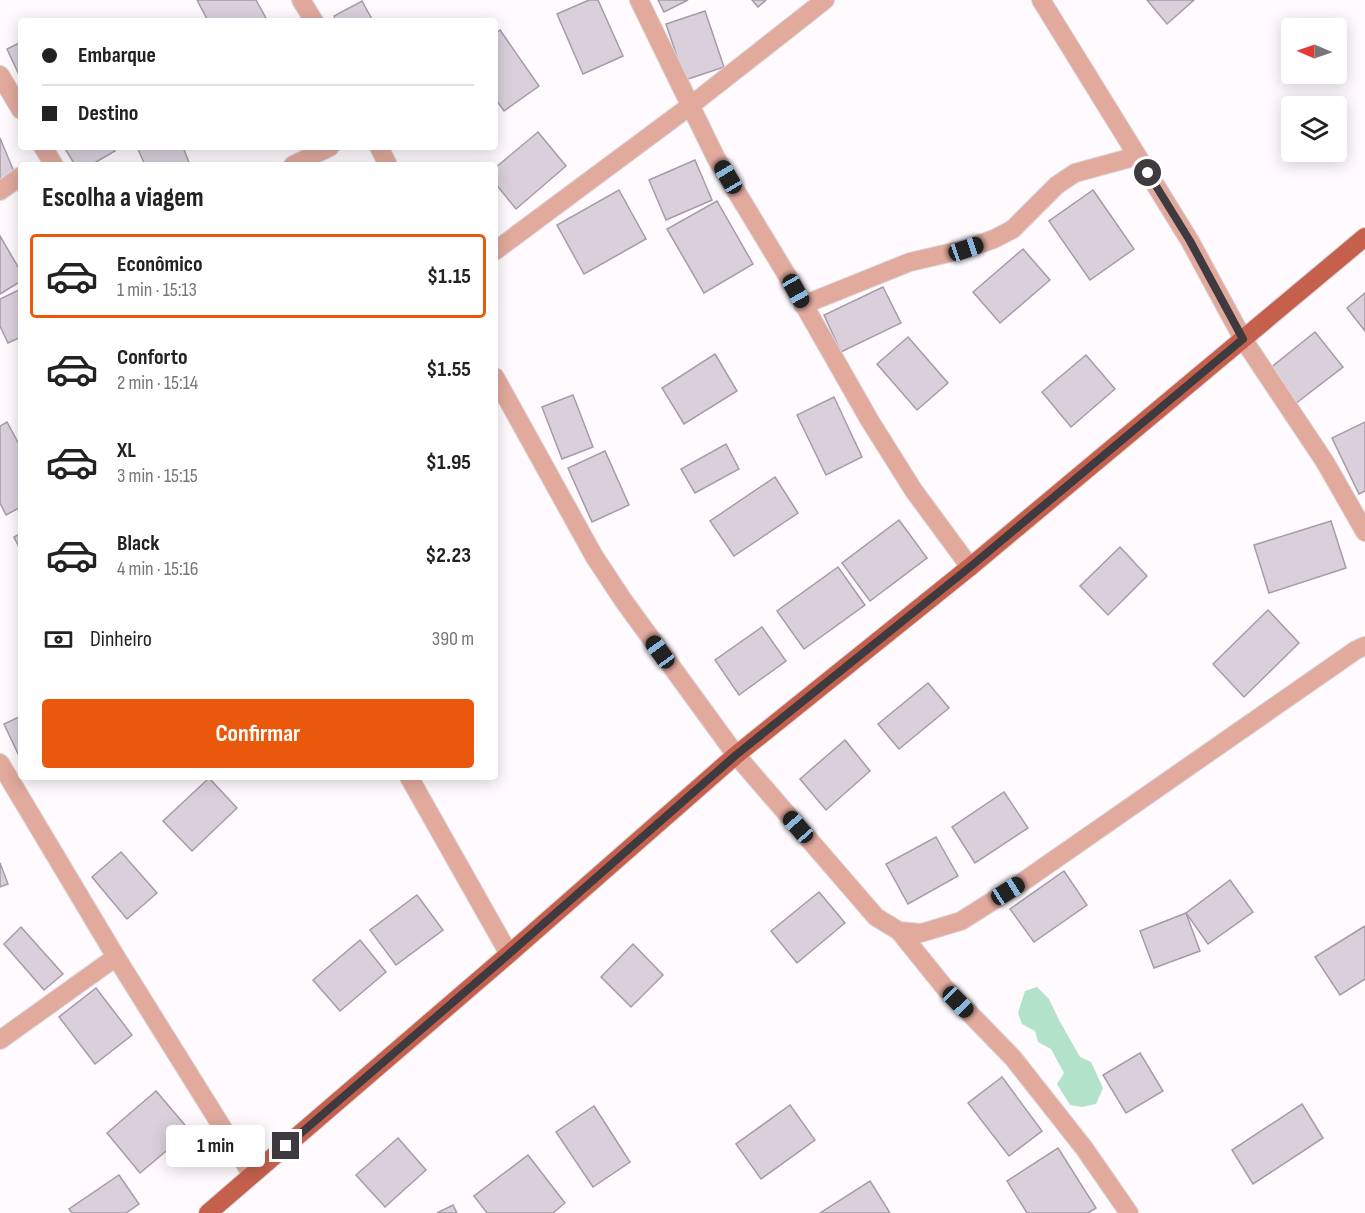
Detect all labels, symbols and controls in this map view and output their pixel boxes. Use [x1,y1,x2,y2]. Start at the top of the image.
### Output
north arrow [1281,18,1347,84]
map controls [1281,18,1347,162]
text: Embarque [78,42,156,69]
button: layers [1281,96,1347,162]
text: Destino [78,100,138,127]
car [711,157,745,197]
route start [1134,159,1161,186]
text: Escolha a viagem [42,182,204,214]
car [946,235,986,263]
icon: car [45,249,99,303]
text: Econômico [117,251,203,278]
text: $1.15 [427,263,471,290]
car [779,271,813,311]
text: 1 min · 15:13 [117,278,197,302]
icon: car [45,342,99,396]
text: Conforto [117,344,188,371]
text: $1.55 [426,356,471,383]
text: 2 min · 15:14 [117,371,198,395]
icon: car [45,435,99,489]
text: XL [117,437,136,464]
text: $1.95 [426,449,471,476]
text: 3 min · 15:15 [117,464,198,488]
icon: car [45,528,99,582]
text: Black [117,530,159,557]
text: $2.23 [425,542,471,569]
text: 4 min · 15:16 [117,557,199,581]
icon: cash [42,623,75,656]
text: Dinheiro [90,626,152,653]
text: 390 m [432,627,474,651]
car [642,632,678,672]
button: Confirmar [42,699,474,768]
car [779,808,817,846]
car [988,874,1028,908]
car [939,983,977,1021]
callout: 1 min [166,1125,265,1167]
route end [272,1132,299,1159]
text: 1 min [197,1134,234,1158]

